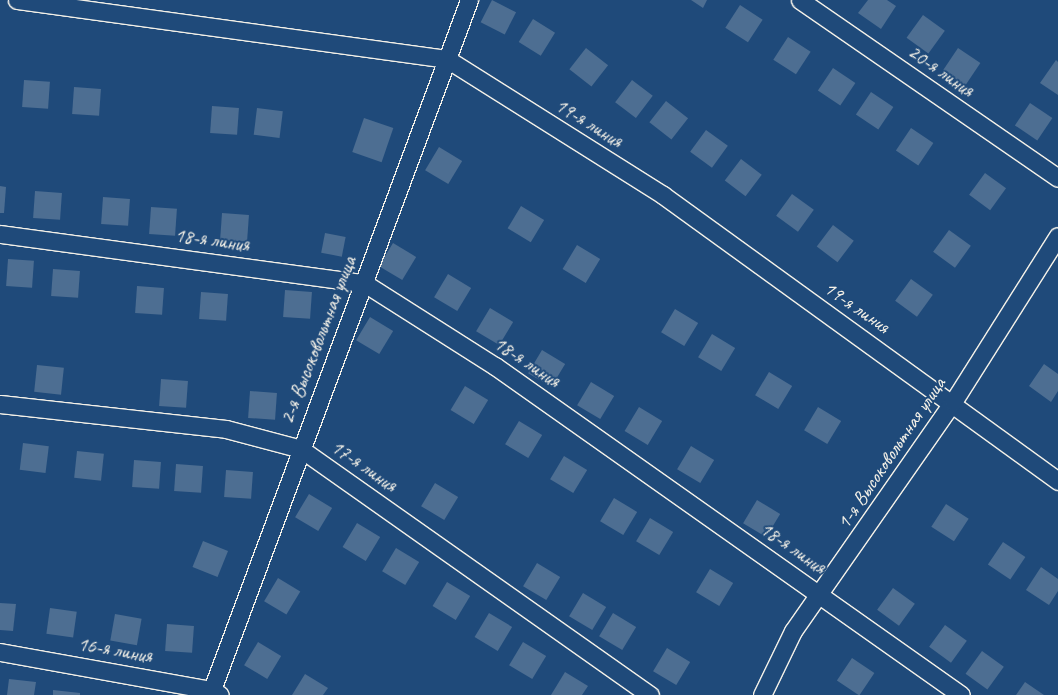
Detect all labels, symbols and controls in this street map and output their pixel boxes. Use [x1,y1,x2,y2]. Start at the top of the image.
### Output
street label: 20-я линия [903,40,979,102]
street label: 19-я линия [551,93,627,153]
street label: 18-я линия [173,223,251,257]
street label: 2-я Высоковольтная улица [275,252,361,428]
street label: 19-я линия [819,276,895,338]
street label: 18-я линия [489,331,565,393]
street label: 1-я Высоковольтная улица [831,372,951,534]
street label: 17-я линия [326,435,402,497]
street label: 18-я линия [755,517,831,579]
street label: 16-я линия [76,632,154,668]

